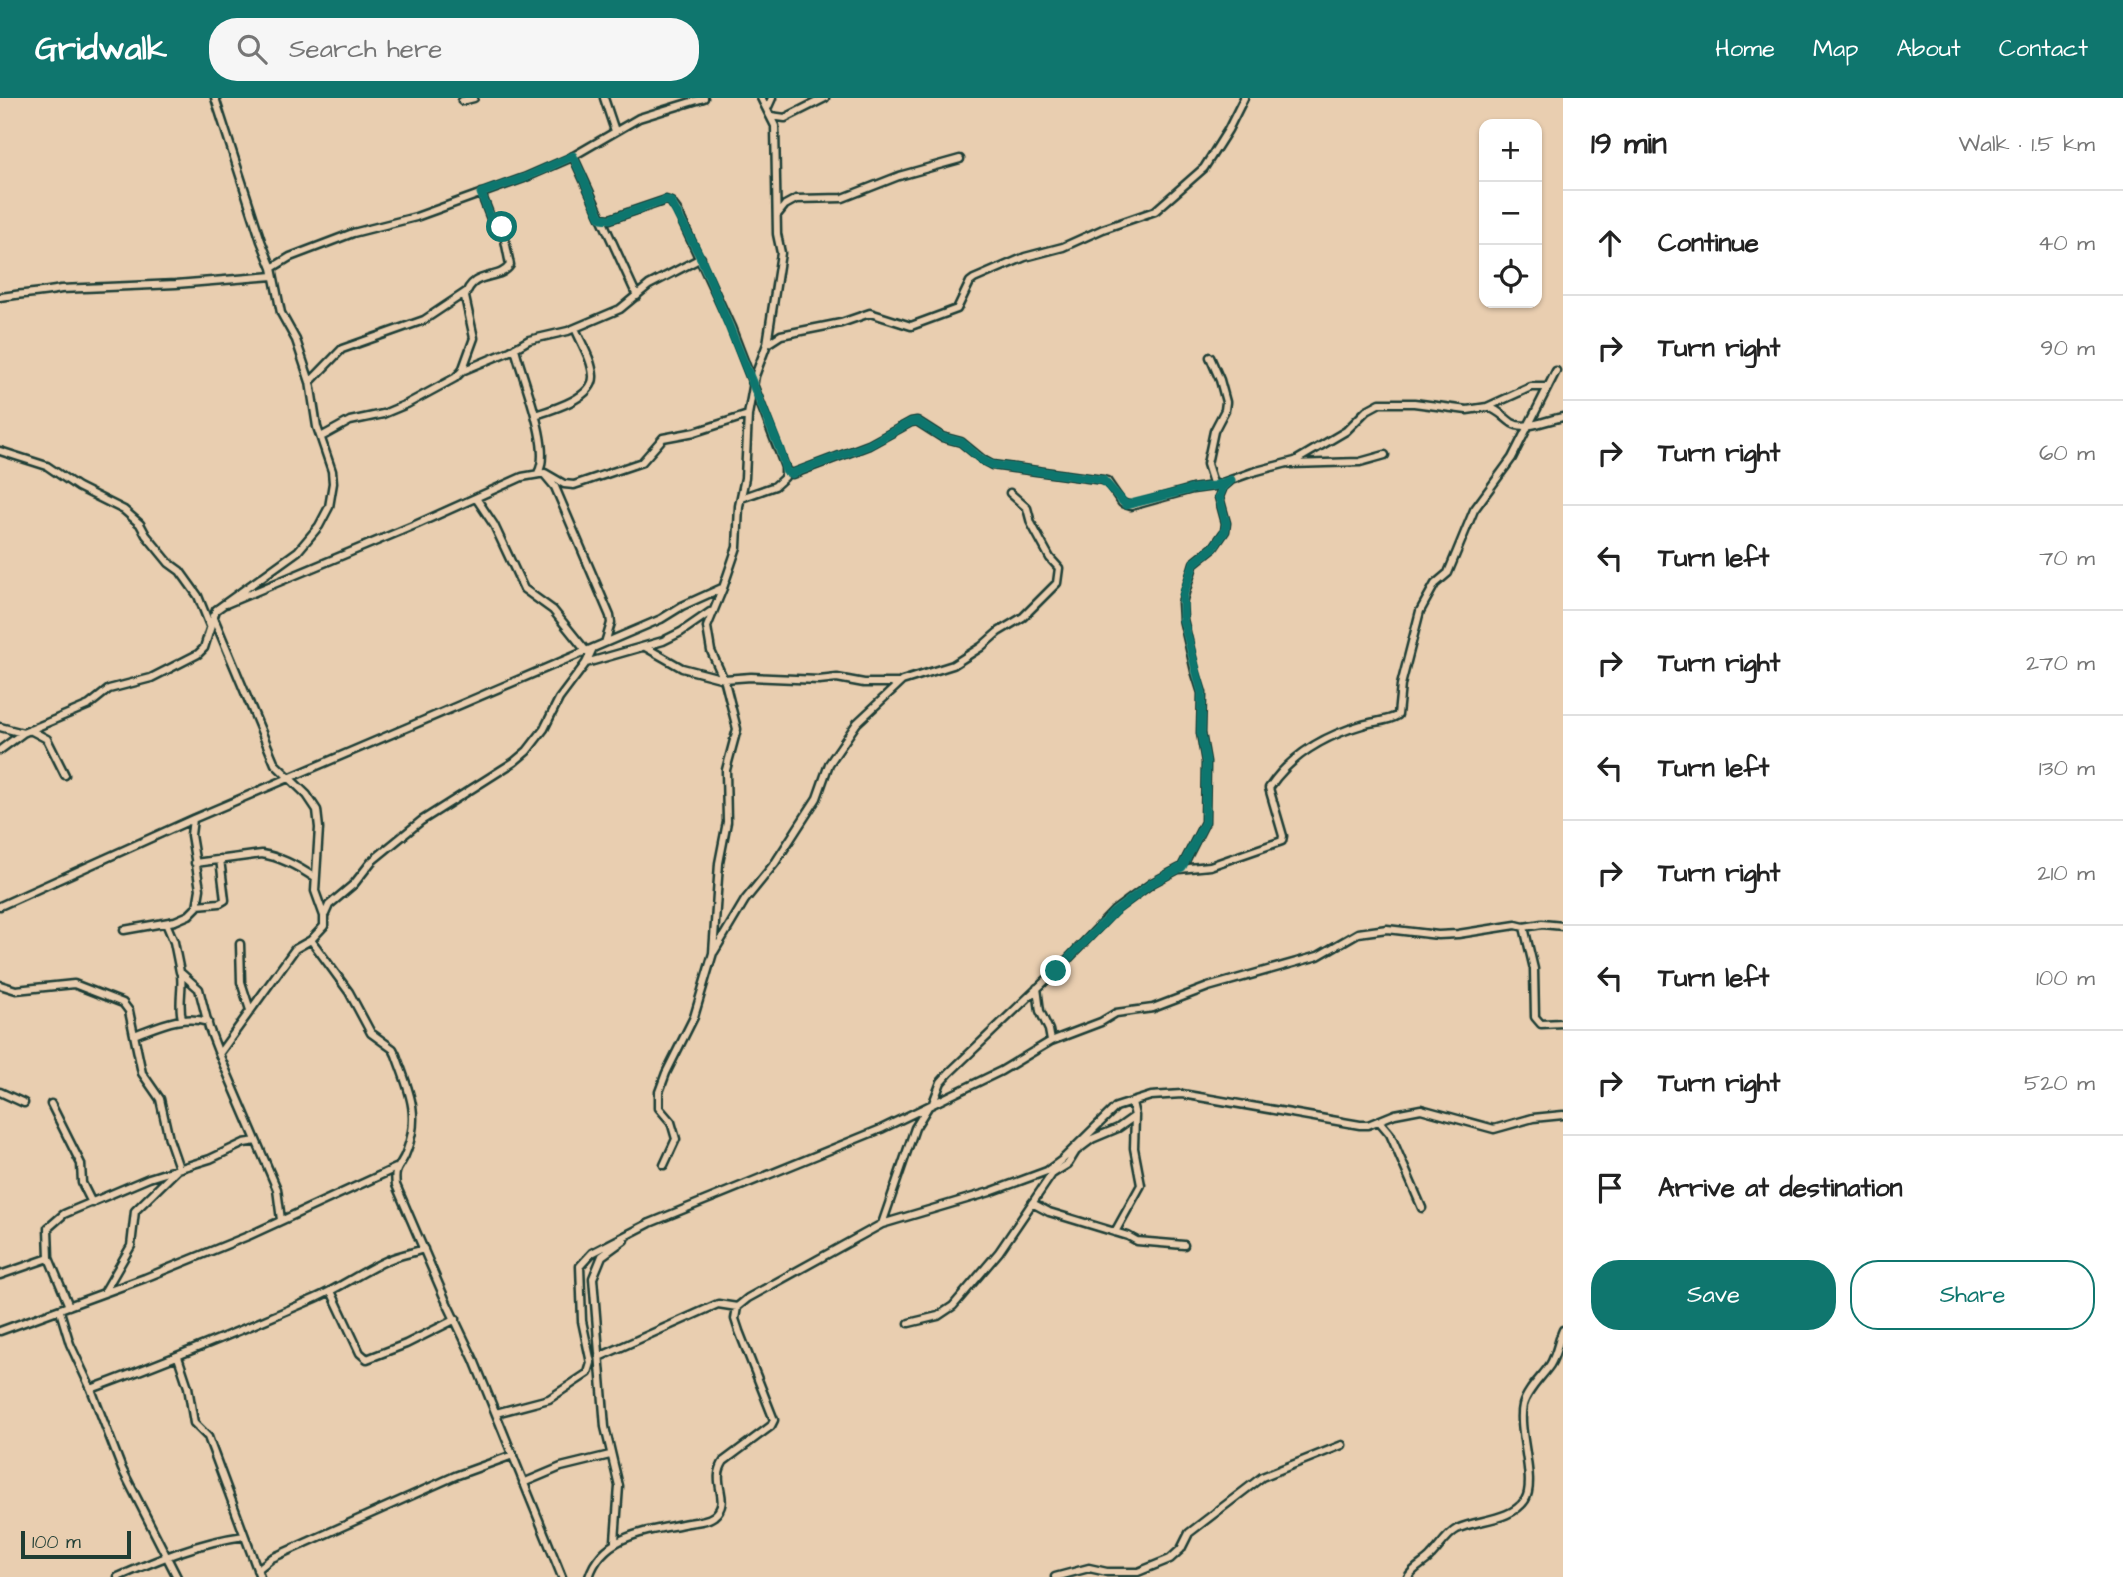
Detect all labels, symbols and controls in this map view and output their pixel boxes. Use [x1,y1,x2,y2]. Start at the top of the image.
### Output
search box [209,18,699,81]
text: Gridwalk [35,26,167,72]
icon: search [233,30,271,68]
text: Search here [289,31,442,67]
text: Home [1715,32,1775,66]
text: Map [1813,32,1858,66]
text: About [1896,32,1961,66]
text: Contact [1999,32,2088,66]
map controls [1479,119,1542,308]
button: + [1479,119,1542,182]
text: 19 min [1591,123,1667,165]
text: Walk · 1.5 km [1959,128,2095,160]
button: − [1479,182,1542,245]
route start [486,211,517,242]
icon: ahead [1591,224,1629,262]
text: Continue [1658,225,1759,261]
text: 40 m [2038,227,2095,259]
button: locate [1479,245,1542,308]
icon: right [1591,329,1629,367]
text: Turn right [1658,330,1780,366]
text: 90 m [2040,332,2095,364]
icon: right [1591,434,1629,472]
text: Turn right [1658,435,1780,471]
text: 60 m [2039,437,2095,469]
icon: left [1591,539,1629,577]
text: Turn left [1658,540,1769,576]
text: 70 m [2039,542,2095,574]
icon: right [1591,644,1629,682]
text: Turn right [1658,645,1780,681]
text: 270 m [2026,647,2095,679]
icon: left [1591,749,1629,787]
text: Turn left [1658,750,1769,786]
text: 130 m [2039,752,2095,784]
icon: right [1591,854,1629,892]
text: Turn right [1658,855,1780,891]
text: 210 m [2037,857,2095,889]
route end [1040,955,1071,986]
icon: left [1591,959,1629,997]
text: Turn left [1658,960,1769,996]
text: 100 m [2036,962,2095,994]
icon: right [1591,1064,1629,1102]
text: Turn right [1658,1065,1780,1101]
text: 520 m [2024,1067,2095,1099]
icon: arrive [1591,1169,1629,1207]
text: Arrive at destination [1658,1170,1903,1206]
button: Save [1591,1260,1836,1330]
button: Share [1850,1260,2095,1330]
scale bar [21,1528,131,1560]
text: 100 m [32,1529,81,1556]

